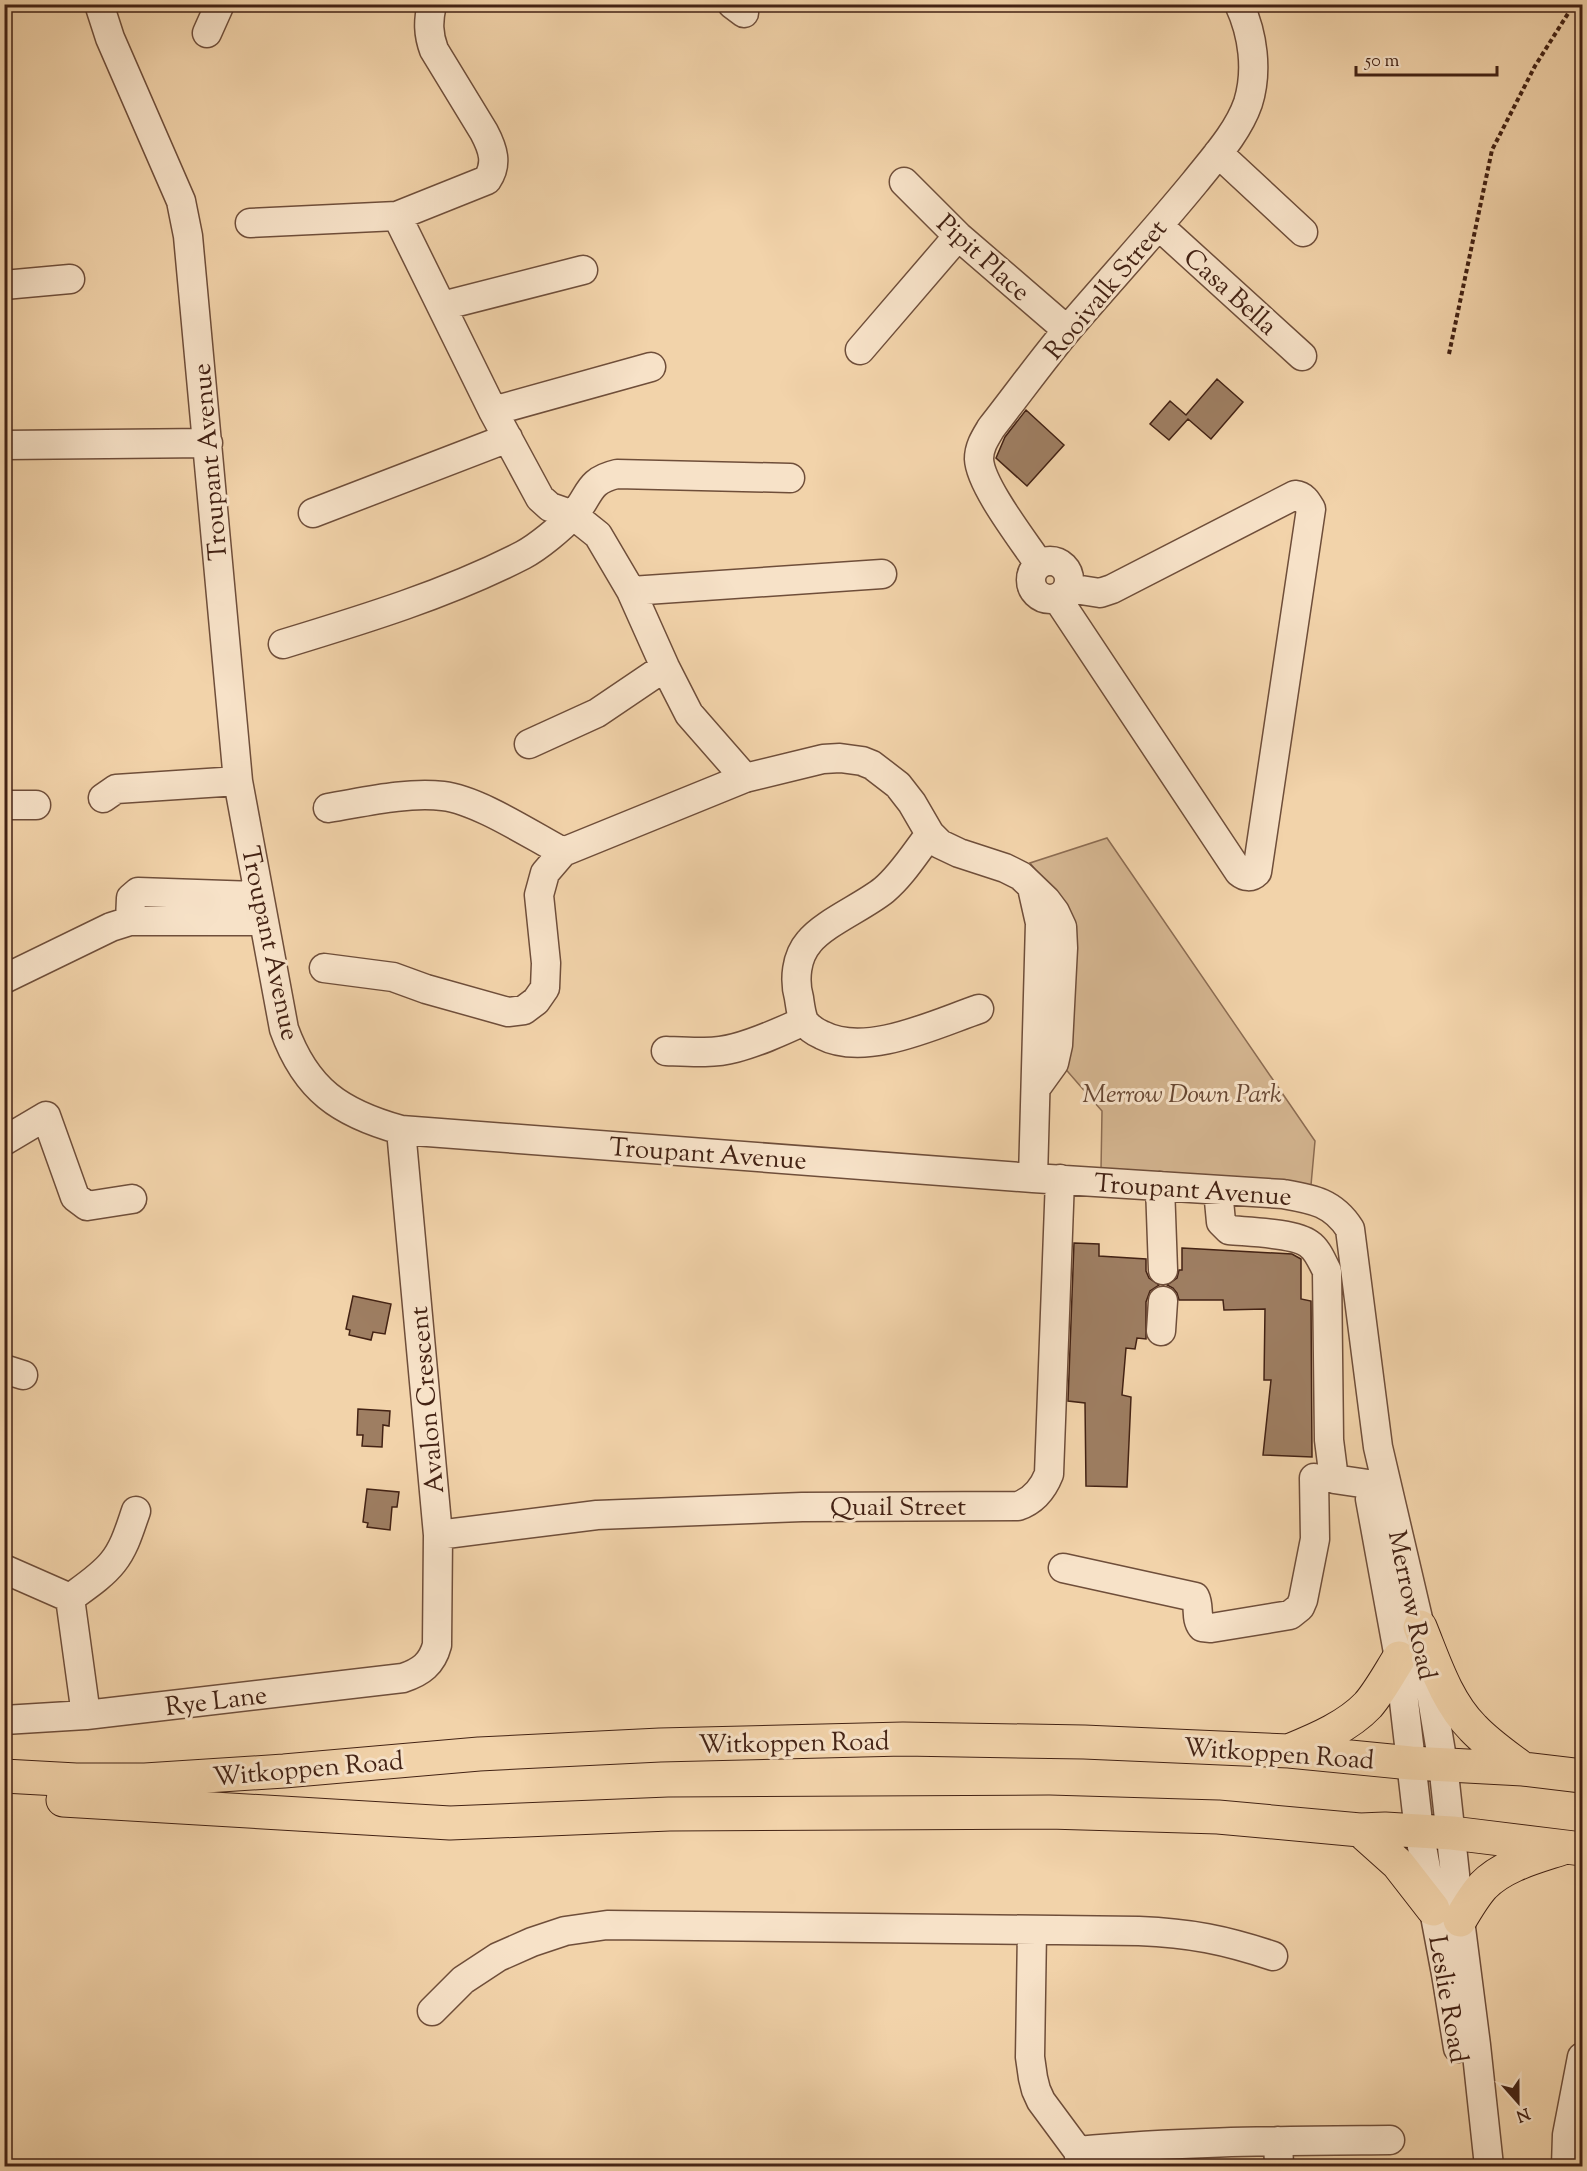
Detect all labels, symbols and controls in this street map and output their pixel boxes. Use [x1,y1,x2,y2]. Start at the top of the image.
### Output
scale bar [1356,39,1497,77]
text: 50 m [1364,49,1400,75]
street label: Pipit Place [927,207,1037,311]
street label: Rooivalk Street [1037,212,1177,369]
street label: Casa Bella [1174,241,1285,345]
street label: Troupant Avenue [184,362,239,562]
street label: Troupant Avenue [230,843,307,1044]
park label: Merrow Down Park [1082,1077,1282,1114]
street label: Troupant Avenue [608,1130,808,1181]
street label: Troupant Avenue [1093,1166,1293,1217]
street label: Avalon Crescent [402,1304,455,1495]
street label: Quail Street [830,1490,966,1527]
street label: Merrow Road [1377,1527,1445,1684]
street label: Rye Lane [163,1678,269,1727]
street label: Witkoppen Road [698,1724,890,1765]
street label: Witkoppen Road [1182,1730,1376,1781]
street label: Witkoppen Road [211,1744,405,1797]
street label: Leslie Road [1417,1933,1476,2066]
north arrow [1488,2072,1548,2132]
text: N [1512,2101,1533,2127]

